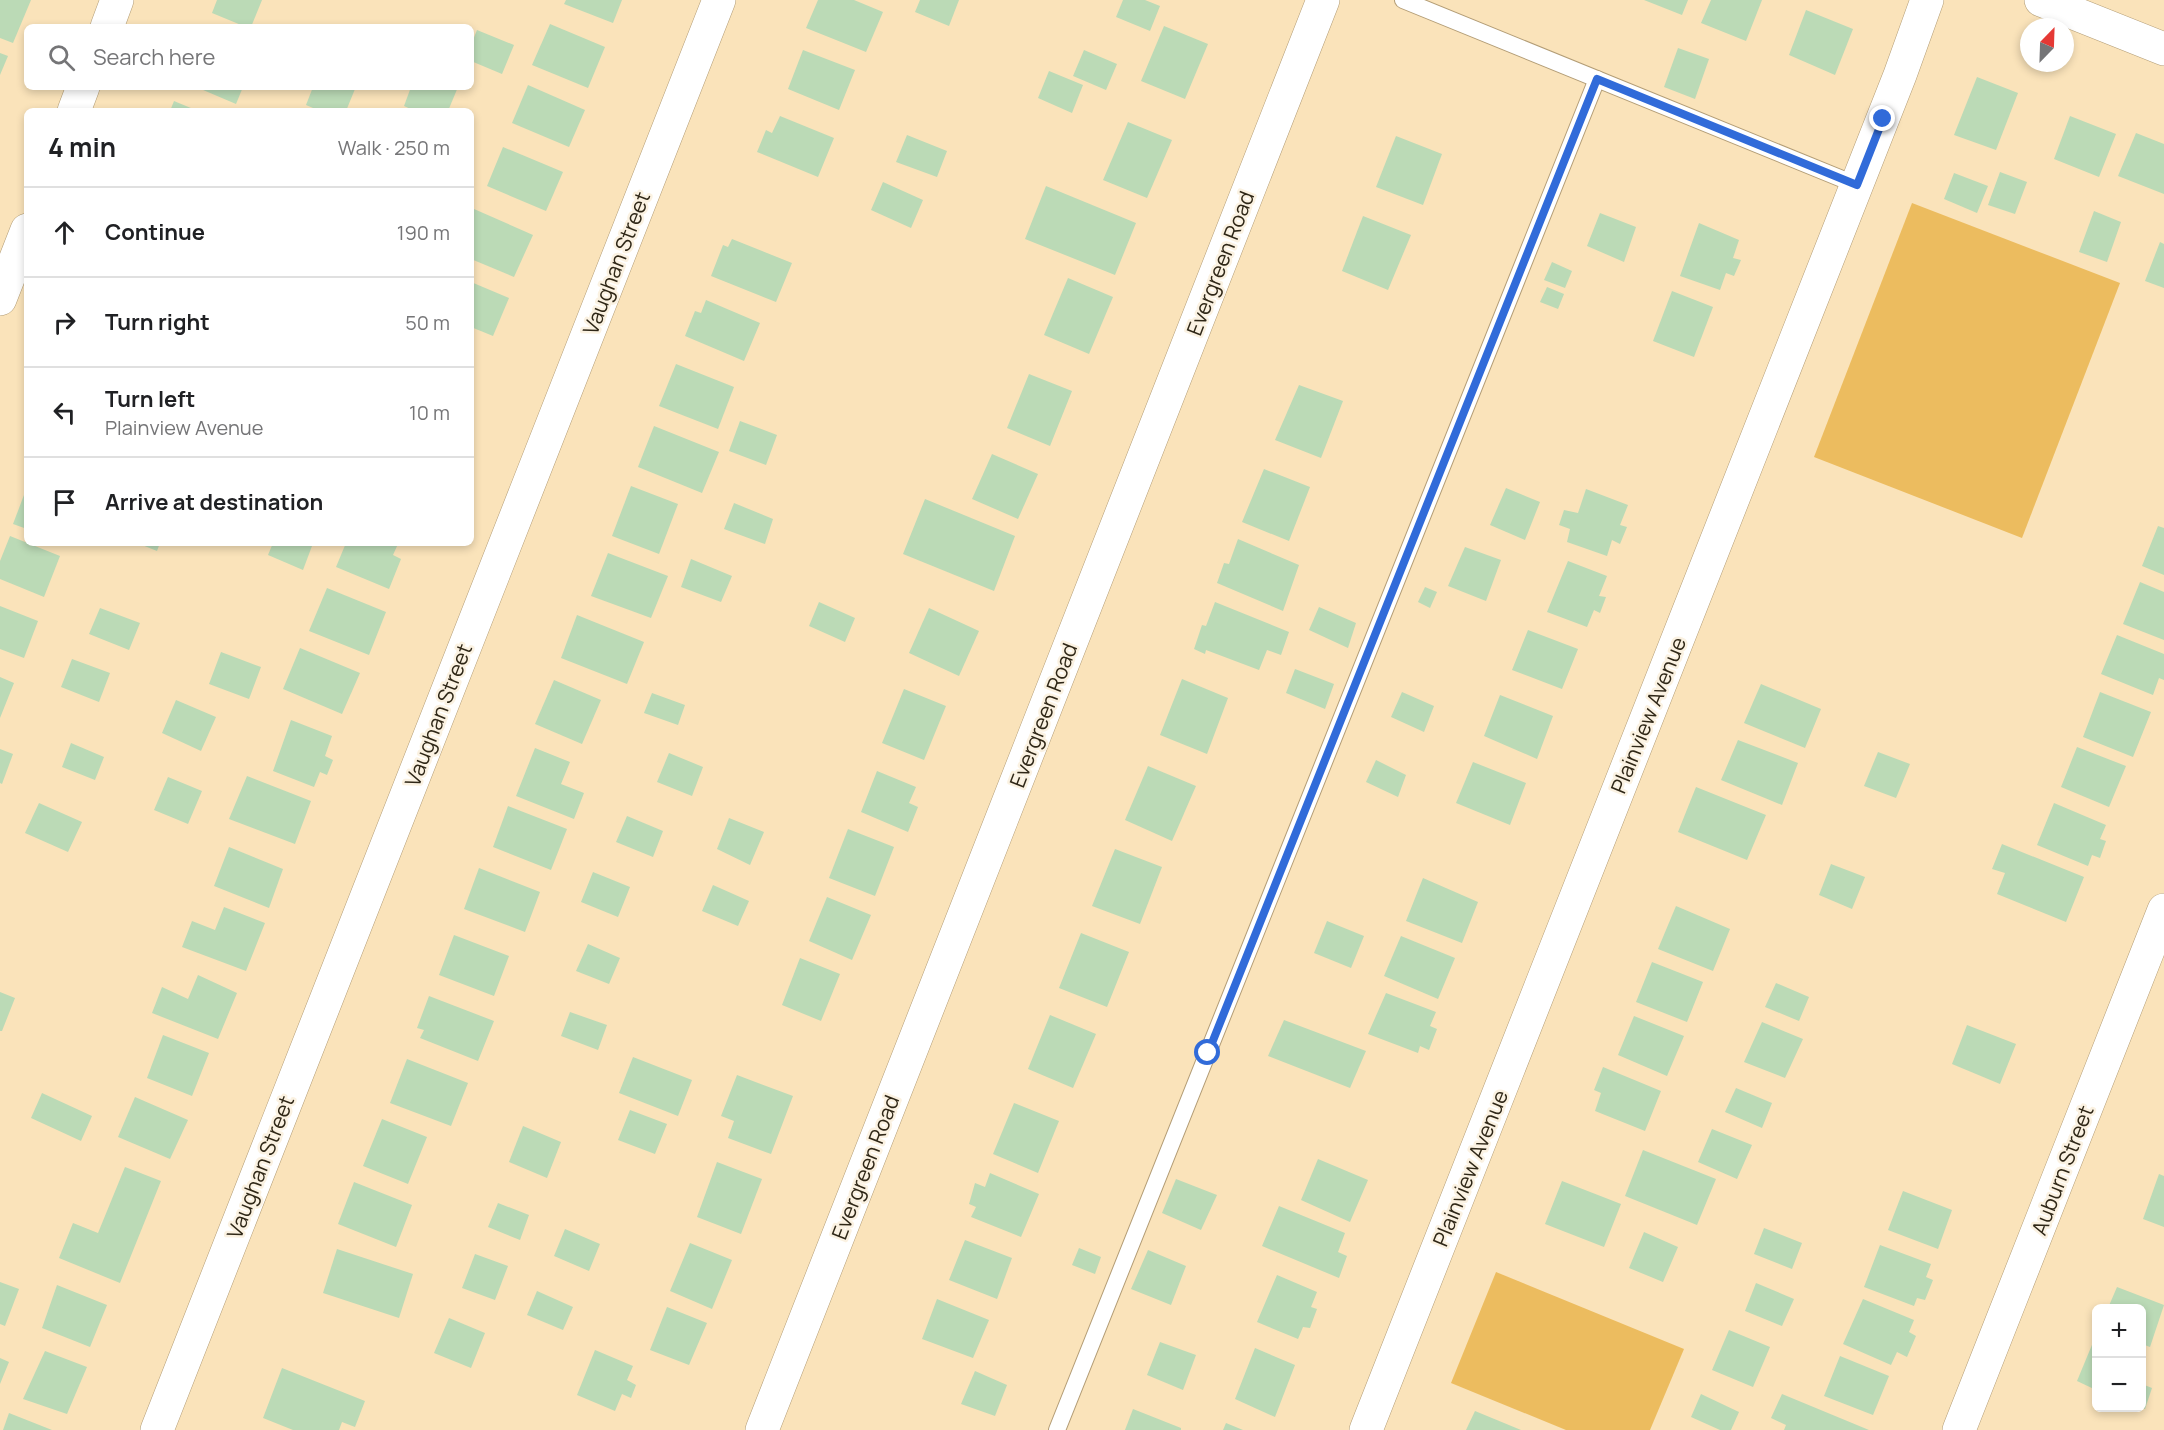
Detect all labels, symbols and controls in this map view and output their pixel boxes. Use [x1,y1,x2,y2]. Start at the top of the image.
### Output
north arrow [2020,18,2074,72]
search box [24,24,474,90]
icon: search [45,41,78,74]
text: Search here [93,42,215,72]
route end [1869,105,1895,131]
text: 4 min [48,129,116,165]
text: Walk · 250 m [338,134,450,161]
street label: Evergreen Road [1180,187,1260,339]
street label: Vaughan Street [576,188,656,338]
icon: ahead [48,216,81,249]
text: Continue [105,217,205,247]
text: 190 m [397,219,450,246]
icon: right [48,306,81,339]
text: Turn right [105,307,210,337]
text: 50 m [405,309,450,336]
text: Turn left [105,384,195,414]
icon: left [48,396,81,429]
text: 10 m [409,399,450,426]
text: Plainview Avenue [105,414,263,441]
icon: arrive [48,486,81,519]
text: Arrive at destination [105,487,323,517]
street label: Plainview Avenue [1604,633,1692,797]
street label: Evergreen Road [1003,639,1083,791]
street label: Vaughan Street [398,640,478,790]
route start [1194,1039,1220,1065]
street label: Plainview Avenue [1426,1086,1514,1250]
street label: Evergreen Road [825,1091,905,1243]
street label: Vaughan Street [220,1092,300,1242]
street label: Auburn Street [2024,1101,2100,1239]
map controls [2092,1304,2146,1412]
button: + [2092,1304,2146,1358]
button: − [2092,1358,2146,1412]

